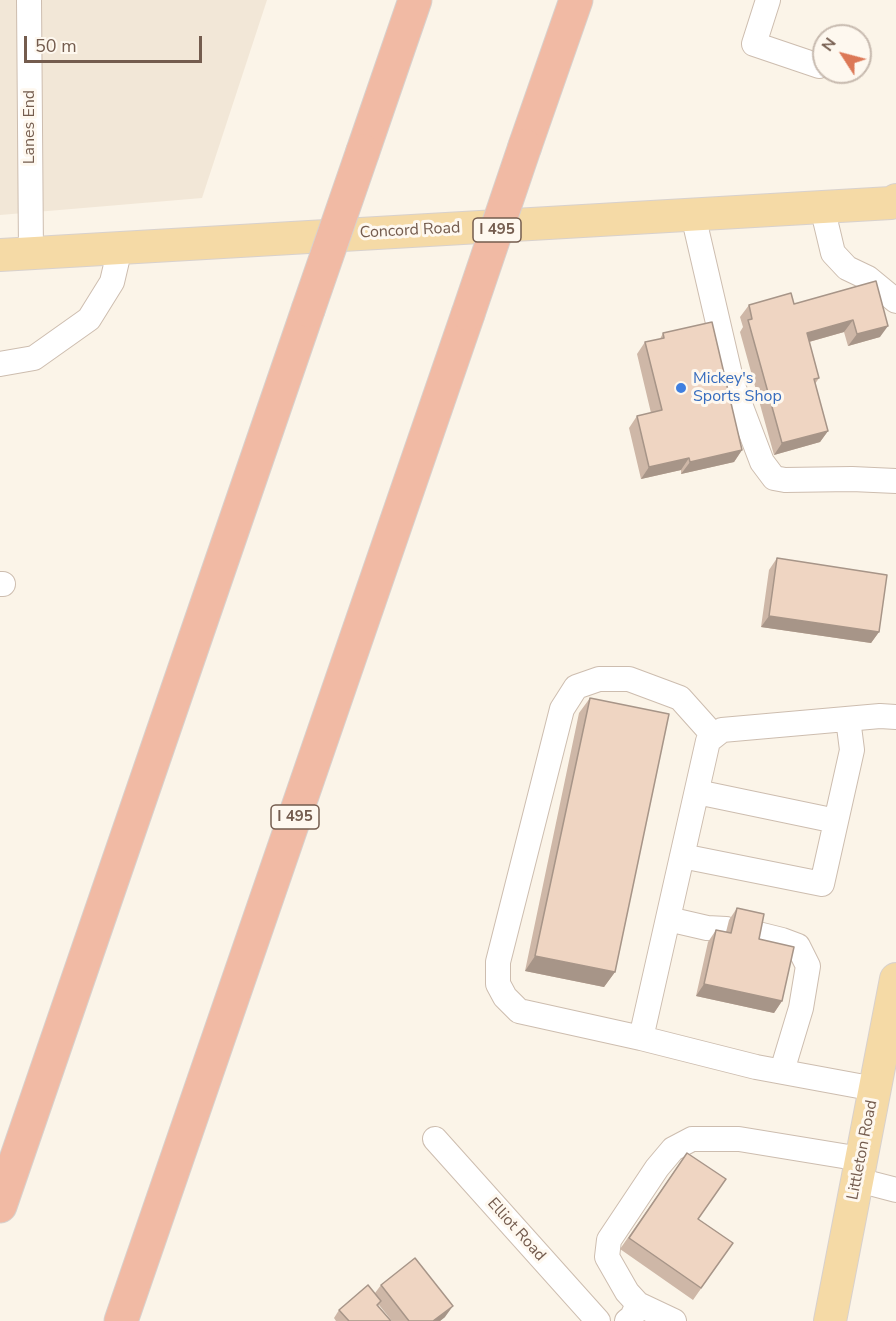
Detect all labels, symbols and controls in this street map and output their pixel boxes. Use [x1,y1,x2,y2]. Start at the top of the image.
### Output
scale bar [27,24,206,62]
north arrow [812,24,872,84]
text: N [817,33,841,56]
text: 50 m [35,34,77,58]
street label: Lanes End [20,90,40,164]
road number: I 495 [473,218,521,242]
street label: Concord Road [359,219,461,243]
place label: Mickey's Sports Shop [693,369,782,407]
marker: Mickey's Sports Shop [674,381,688,395]
road number: I 495 [271,805,319,829]
street label: Littleton Road [844,1098,882,1202]
street label: Elliot Road [483,1194,549,1266]

